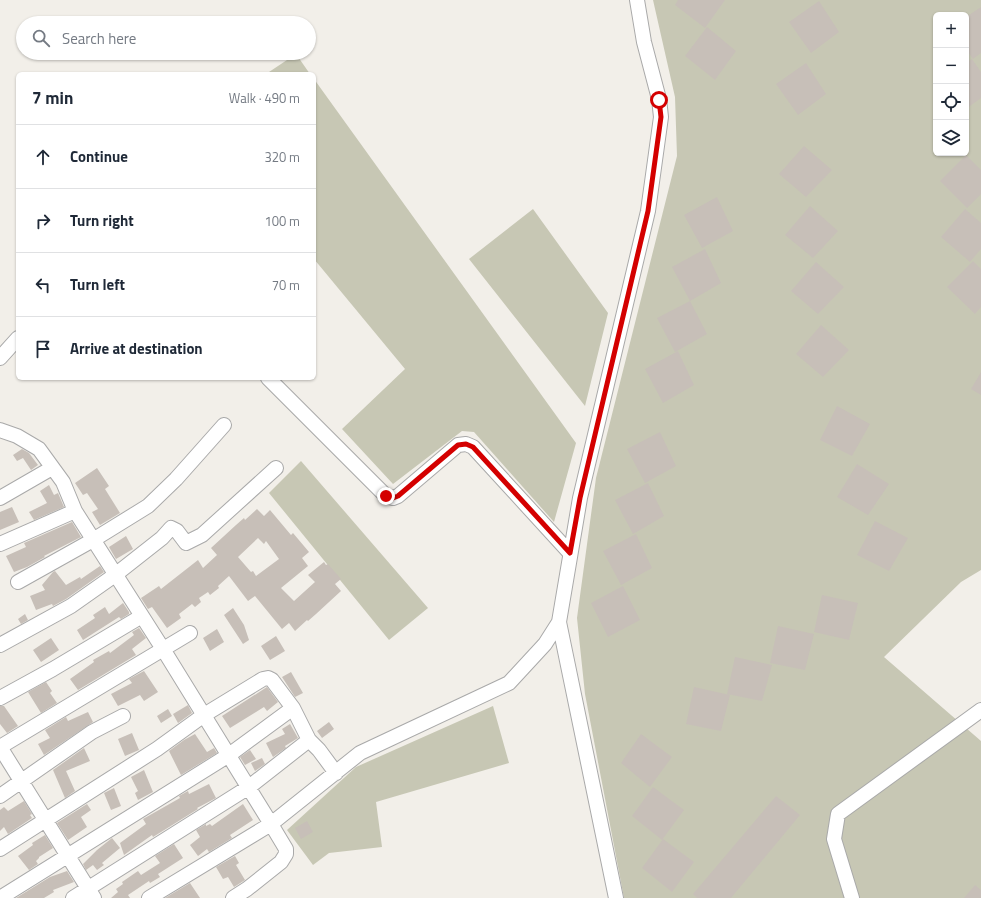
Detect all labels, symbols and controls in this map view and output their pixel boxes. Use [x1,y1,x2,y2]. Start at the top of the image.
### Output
map controls [933,12,969,156]
button: + [933,12,969,48]
search box [16,16,316,60]
icon: search [30,27,52,49]
text: Search here [62,27,136,50]
button: − [933,48,969,84]
button: locate [933,84,969,120]
text: 7 min [32,85,73,111]
text: Walk · 490 m [229,88,300,108]
route start [650,91,668,109]
button: layers [933,120,969,156]
text: Continue [70,145,128,168]
icon: ahead [32,146,54,168]
text: 320 m [264,147,300,167]
text: Turn right [70,209,134,232]
icon: right [32,210,54,232]
text: 100 m [264,211,300,231]
text: Turn left [70,273,125,296]
icon: left [32,274,54,296]
text: 70 m [272,275,300,295]
text: Arrive at destination [70,337,203,360]
icon: arrive [32,338,54,360]
route end [377,487,395,505]

